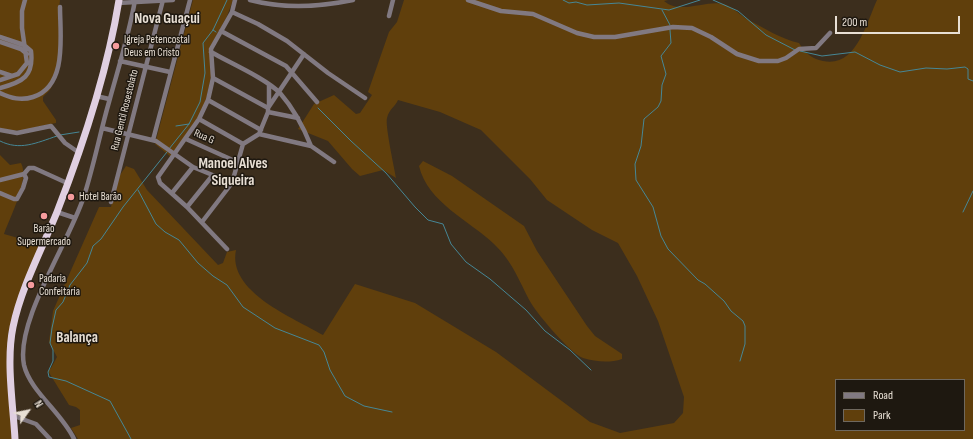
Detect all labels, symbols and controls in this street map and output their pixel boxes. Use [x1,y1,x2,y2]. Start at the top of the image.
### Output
scale bar [837,8,962,34]
district label: Nova Guaçui [134,10,200,28]
text: 200 m [842,15,867,30]
place label: Igreja Petencostal Deus em Cristo [124,33,190,59]
marker: Igreja Petencostal Deus em Cristo [111,41,121,51]
street label: Rua Gentil Rosestolato [109,68,141,152]
street label: Rua G [192,127,216,147]
district label: Manoel Alves Siqueira [198,155,268,190]
place label: Hotel Barão [79,190,122,204]
marker: Hotel Barão [66,192,76,202]
marker: Barão Supermercado [39,211,49,221]
place label: Barão Supermercado [17,222,71,248]
place label: Padaria Confeitaria [39,272,80,298]
marker: Padaria Confeitaria [26,280,36,290]
district label: Balança [56,329,98,347]
legend [835,379,965,431]
text: Road [873,388,893,403]
north arrow [8,391,48,431]
text: N [31,398,46,410]
text: Park [873,408,891,423]

